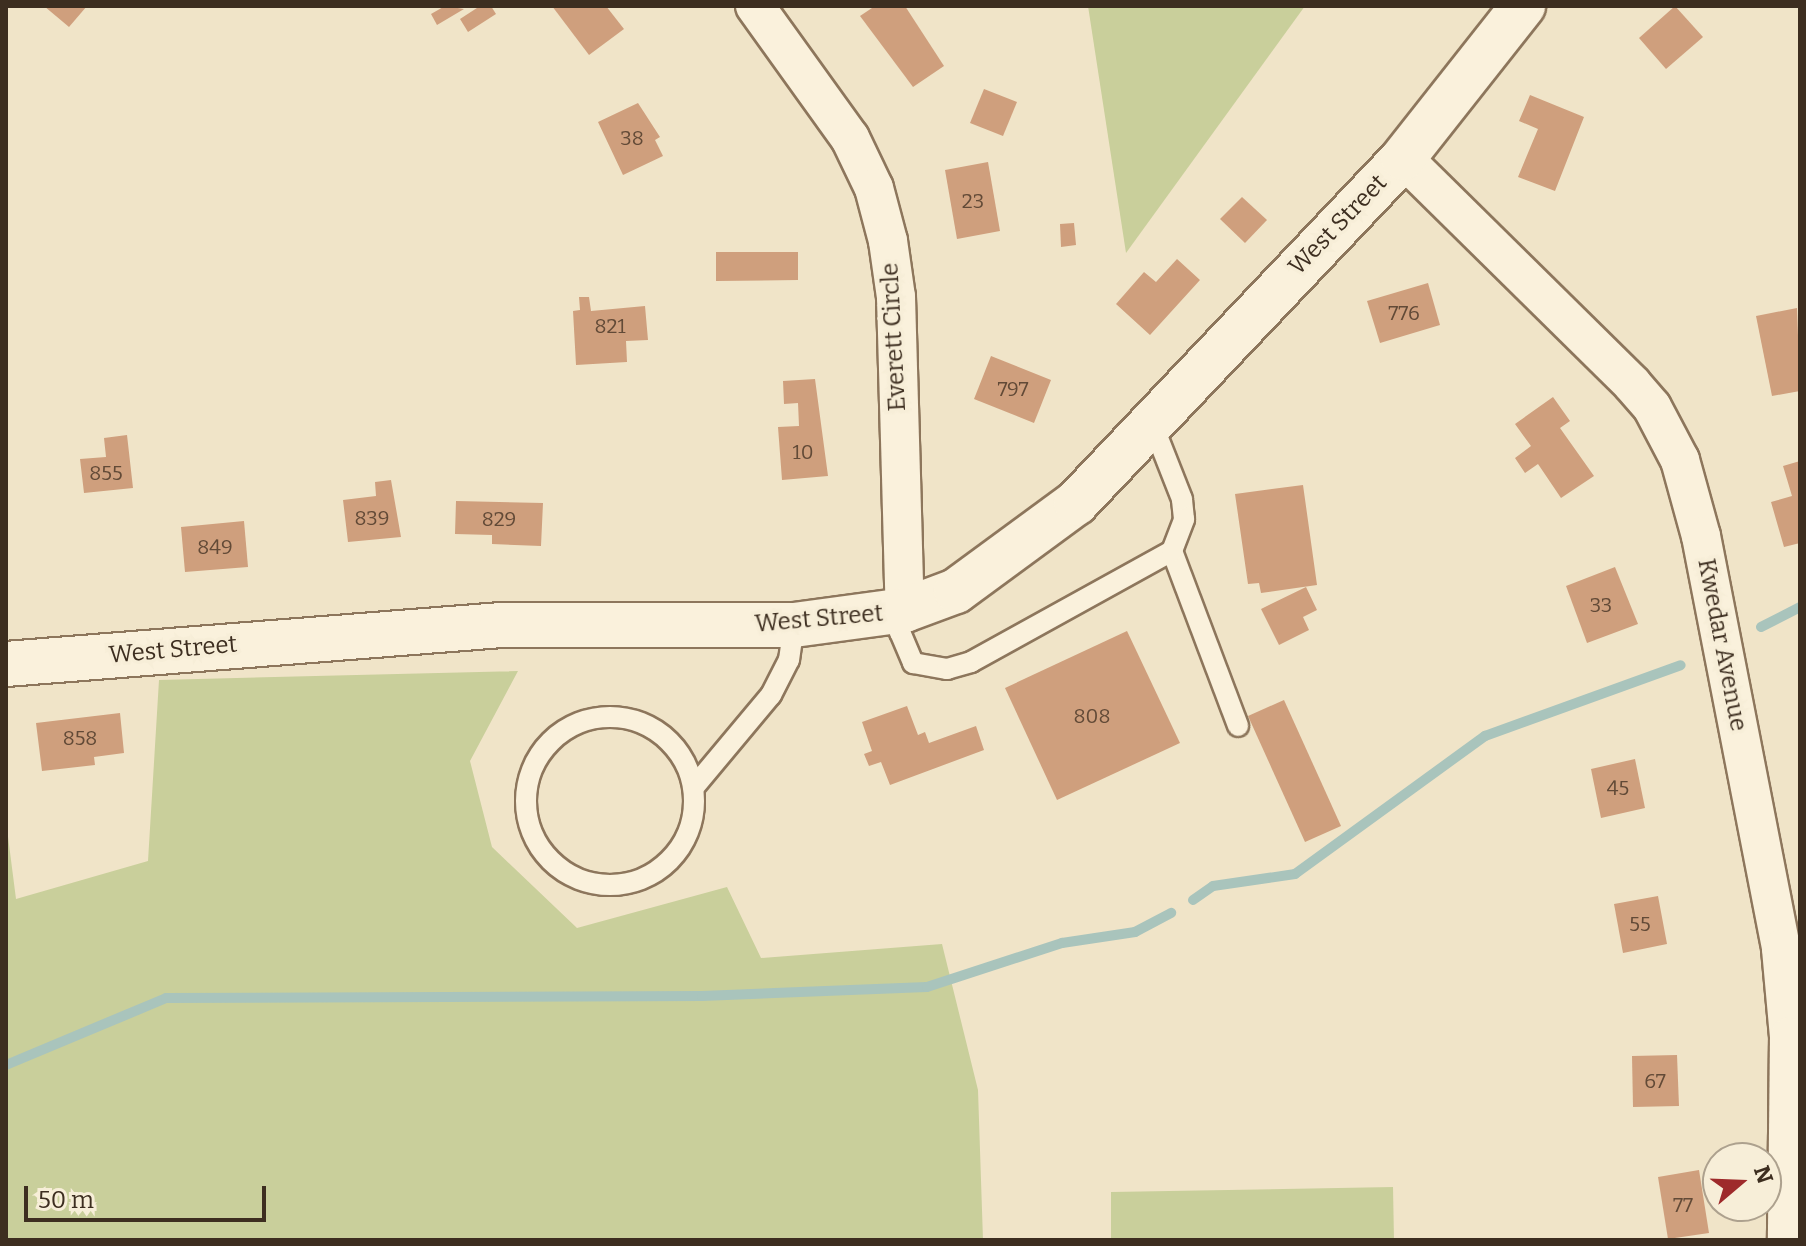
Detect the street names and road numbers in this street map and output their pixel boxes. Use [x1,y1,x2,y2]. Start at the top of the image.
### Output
street label: West Street [1283,169,1393,281]
street label: Everett Circle [876,262,912,412]
street label: Kwedar Avenue [1691,556,1753,734]
street label: West Street [754,599,884,639]
street label: West Street [108,630,238,670]

